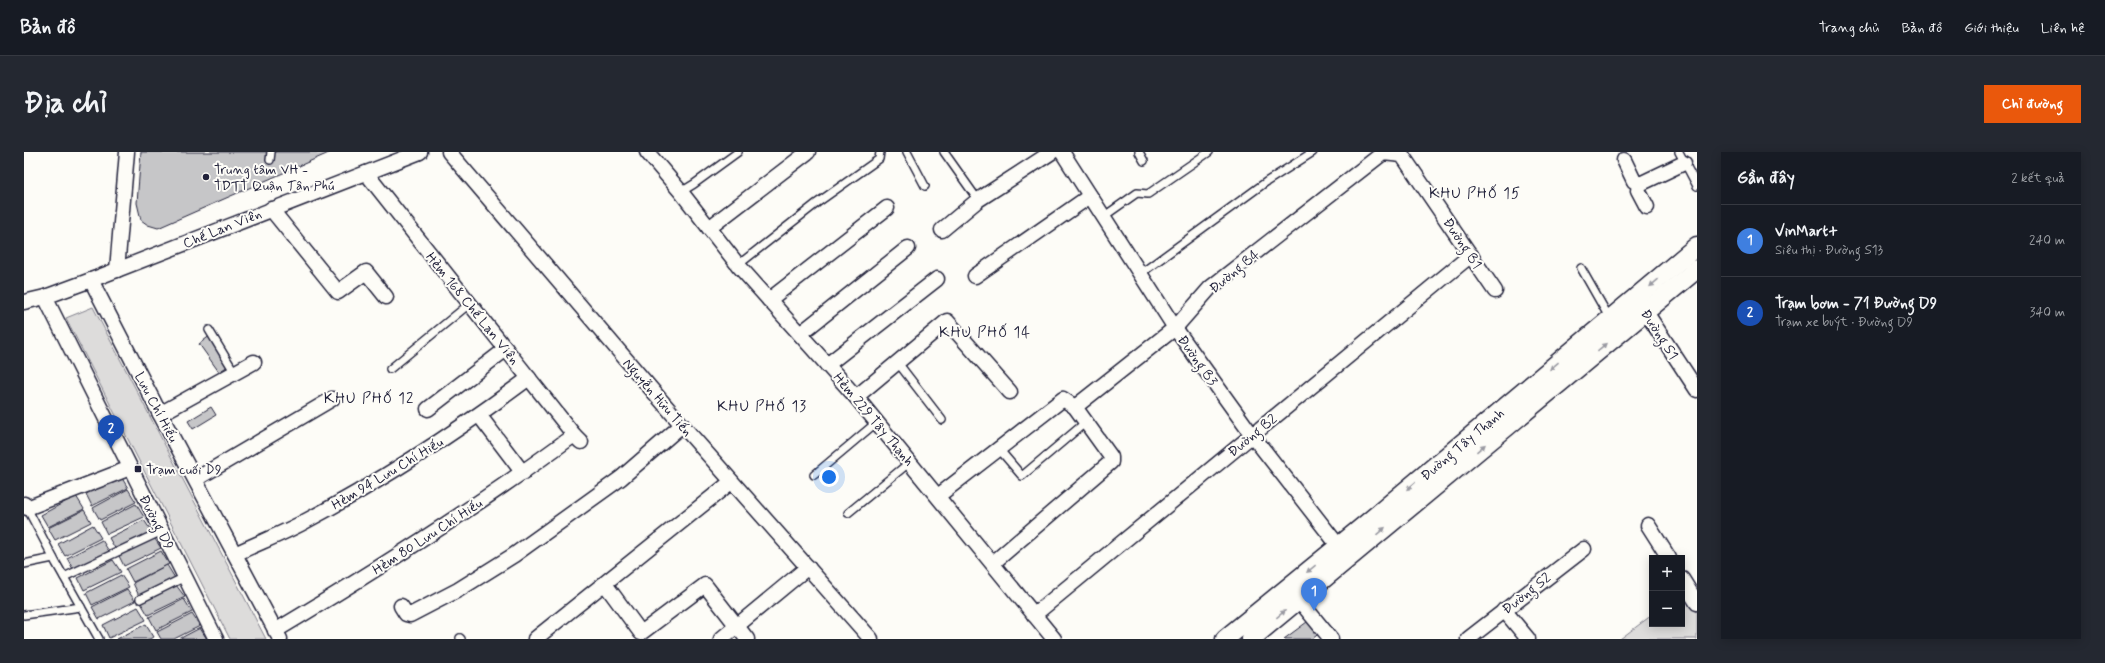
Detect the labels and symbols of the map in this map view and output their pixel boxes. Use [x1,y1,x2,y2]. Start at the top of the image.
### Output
place label: Trung tâm VH - TDTT Quận Tân Phú [214,161,334,195]
marker: Trung tâm VH - TDTT Quận Tân Phú [201,172,211,182]
district label: KHU PHỐ 15 [1429,184,1521,204]
street label: Chế Lan Viên [180,205,264,253]
street label: Đường B1 [1437,215,1486,274]
street label: Đường B4 [1206,246,1265,299]
street label: Hẻm 168 Chế Lan Viên [421,249,523,369]
one-way arrow [1648,278,1659,287]
street label: Đường S1 [1635,306,1682,364]
district label: KHU PHỐ 14 [939,323,1031,343]
street label: Đường B3 [1172,332,1221,391]
one-way arrow [1597,343,1608,352]
street label: Nguyễn Hữu Tiến [617,355,696,442]
one-way arrow [1549,362,1559,371]
street label: Lưu Chí Hiếu [130,369,182,446]
street label: Hẻm 229 Tây Thạnh [829,369,918,470]
district label: KHU PHỐ 12 [324,389,414,409]
district label: KHU PHỐ 13 [717,397,807,417]
street label: Đường Tây Thạnh [1417,404,1510,487]
street label: Đường B2 [1224,410,1282,463]
pin: 2 [98,415,124,448]
street label: Hẻm 94 Lưu Chí Hiếu [328,433,447,514]
one-way arrow [1476,444,1486,453]
place label: Trạm cuối D9 [146,461,222,479]
marker: Trạm cuối D9 [133,464,143,474]
your location [819,467,839,487]
one-way arrow [1406,481,1417,490]
street label: Đường D9 [133,492,178,554]
street label: Hẻm 80 Lưu Chí Hiếu [369,495,486,579]
one-way arrow [1376,527,1386,536]
one-way arrow [1306,564,1317,573]
street label: Đường S2 [1499,569,1556,620]
pin: 1 [1301,578,1327,611]
one-way arrow [1276,610,1286,619]

